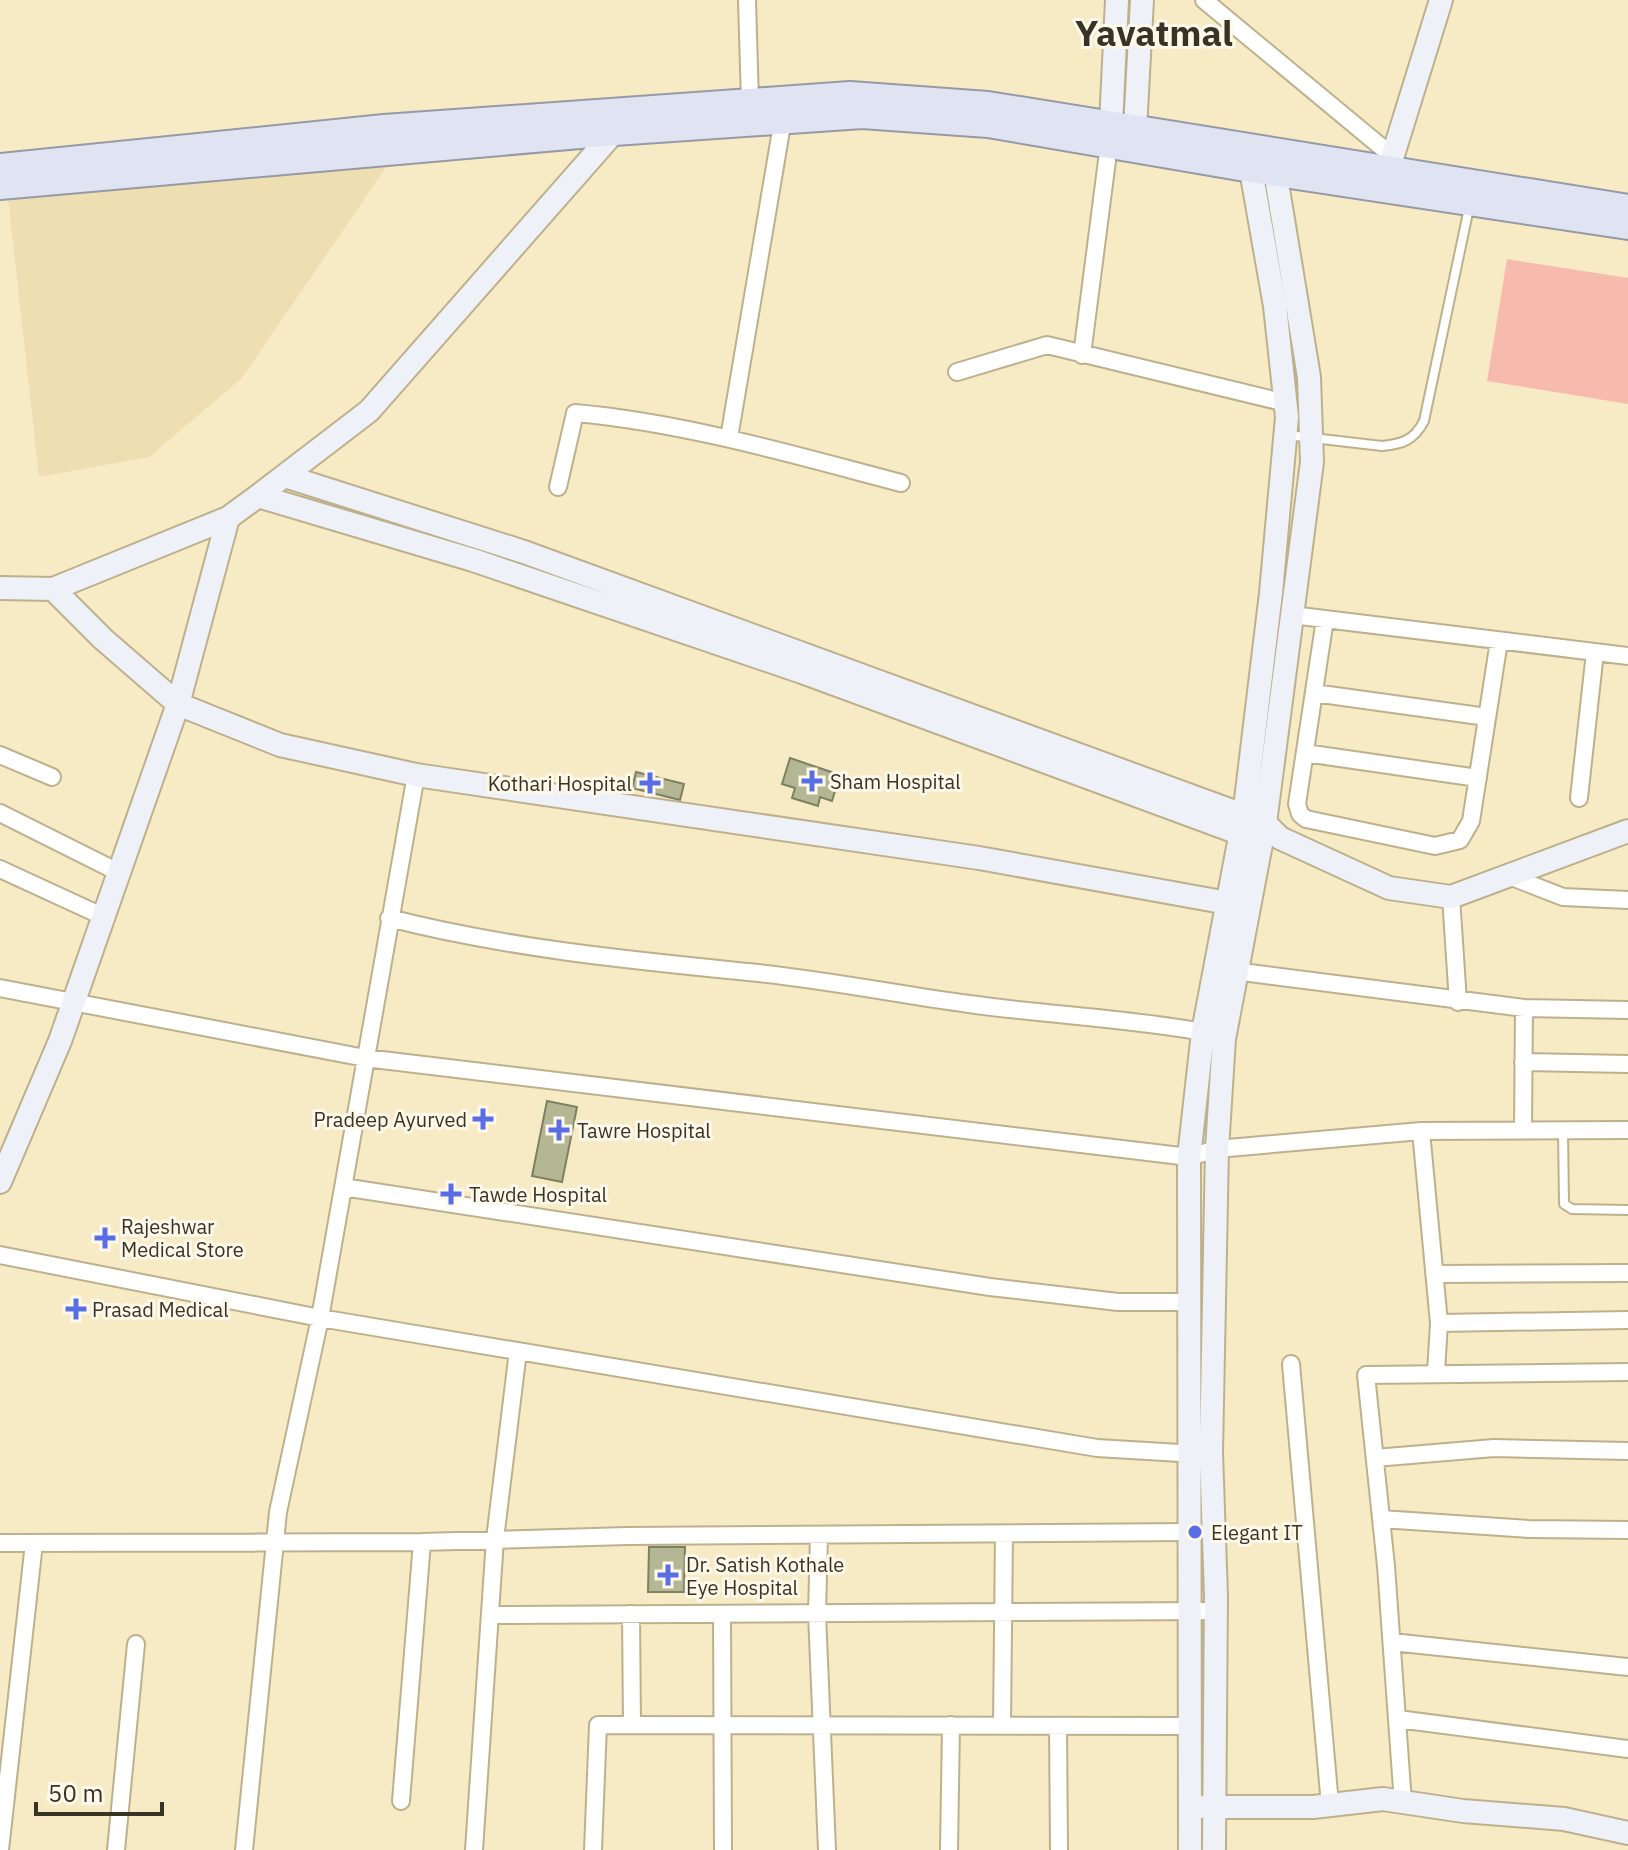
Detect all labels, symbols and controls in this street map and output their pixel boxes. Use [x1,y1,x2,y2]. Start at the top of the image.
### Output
district label: Yavatmal [1075,9,1233,56]
place label: Sham Hospital [830,768,961,795]
place label: Kothari Hospital [488,770,632,797]
marker: Sham Hospital [801,770,823,792]
marker: Kothari Hospital [639,772,661,794]
place label: Pradeep Ayurved [314,1106,467,1133]
marker: Pradeep Ayurved [474,1110,492,1128]
place label: Tawre Hospital [577,1117,711,1144]
marker: Tawre Hospital [548,1119,570,1141]
place label: Tawde Hospital [469,1181,607,1208]
marker: Tawde Hospital [440,1183,462,1205]
place label: Rajeshwar Medical Store [121,1213,244,1263]
marker: Rajeshwar Medical Store [96,1229,114,1247]
place label: Prasad Medical [92,1296,229,1323]
marker: Prasad Medical [67,1300,85,1318]
place label: Elegant IT [1211,1519,1303,1546]
marker: Elegant IT [1186,1523,1204,1541]
place label: Dr. Satish Kothale Eye Hospital [686,1551,844,1601]
marker: Dr. Satish Kothale Eye Hospital [657,1564,679,1586]
scale bar [36,1766,162,1816]
text: 50 m [48,1777,103,1809]

